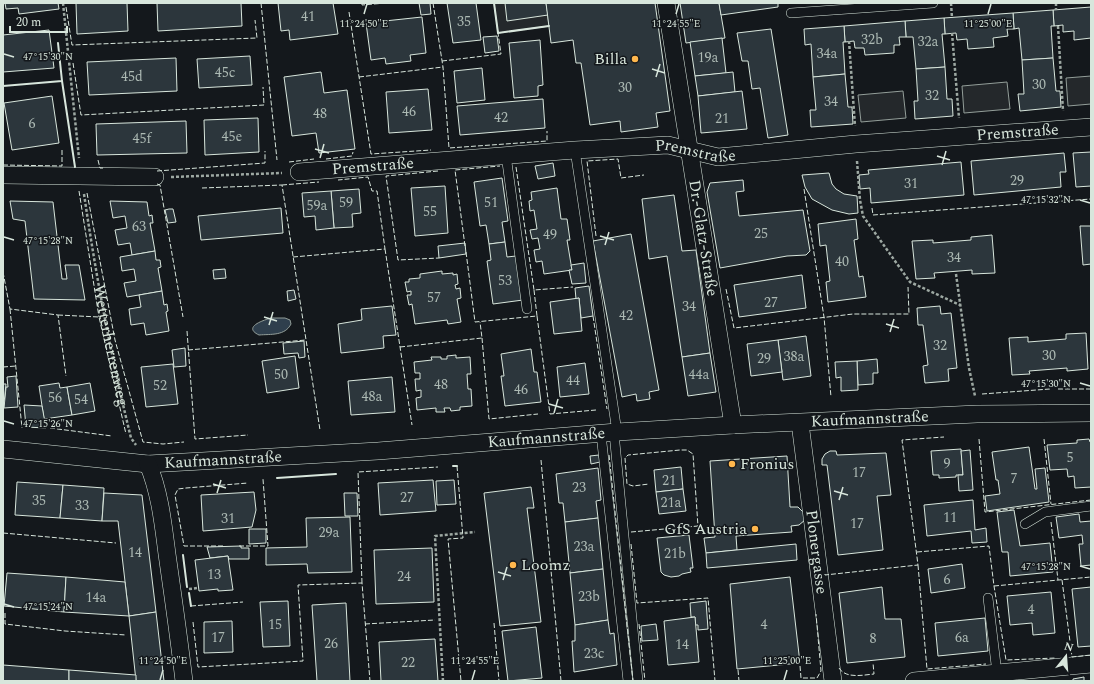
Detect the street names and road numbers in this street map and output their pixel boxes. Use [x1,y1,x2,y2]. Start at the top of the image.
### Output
street label: Premstraße [976,117,1059,147]
street label: Premstraße [654,133,737,169]
street label: Premstraße [331,151,415,181]
street label: Dr.-Glatz-Straße [682,178,724,298]
street label: Wetterherrenweg [87,283,135,409]
street label: Kaufmannstraße [810,404,929,433]
street label: Kaufmannstraße [487,421,606,454]
street label: Kaufmannstraße [164,444,283,475]
street label: Plonergasse [799,508,834,596]

